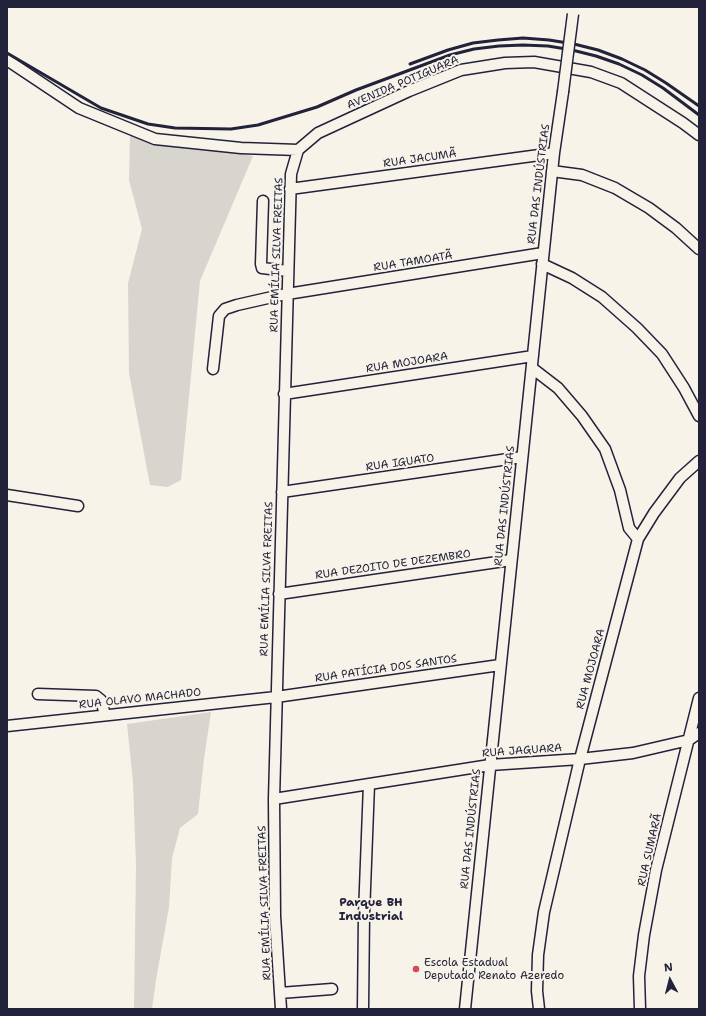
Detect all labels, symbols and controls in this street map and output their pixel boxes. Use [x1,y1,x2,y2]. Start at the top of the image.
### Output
street label: AVENIDA POTIGUARA [345,53,461,113]
street label: RUA DAS INDÚSTRIAS [525,123,553,245]
street label: RUA JACUMÃ [383,147,457,171]
street label: RUA EMÍLIA SILVA FREITAS [268,177,286,333]
street label: RUA TAMOATÃ [373,249,453,275]
street label: RUA MOJOARA [365,350,449,376]
street label: RUA DAS INDÚSTRIAS [492,445,518,567]
street label: RUA IGUATO [365,452,435,474]
street label: RUA EMÍLIA SILVA FREITAS [258,501,276,657]
street label: RUA DEZOITO DE DEZEMBRO [314,548,472,582]
street label: RUA MOJOARA [574,627,608,711]
street label: RUA PATÍCIA DOS SANTOS [314,652,458,686]
street label: RUA OLAVO MACHADO [78,686,202,712]
street label: RUA JAGUARA [481,742,563,760]
street label: RUA DAS INDÚSTRIAS [458,768,484,890]
street label: RUA SUMARÃ [635,812,665,888]
street label: RUA EMÍLIA SILVA FREITAS [256,825,274,981]
district label: Parque BH Industrial [339,896,403,924]
place label: Escola Estadual Deputado Renato Azeredo [424,956,564,982]
north arrow [650,960,690,1000]
text: N [663,960,674,976]
marker: Escola Estadual Deputado Renato Azeredo [411,964,421,974]

